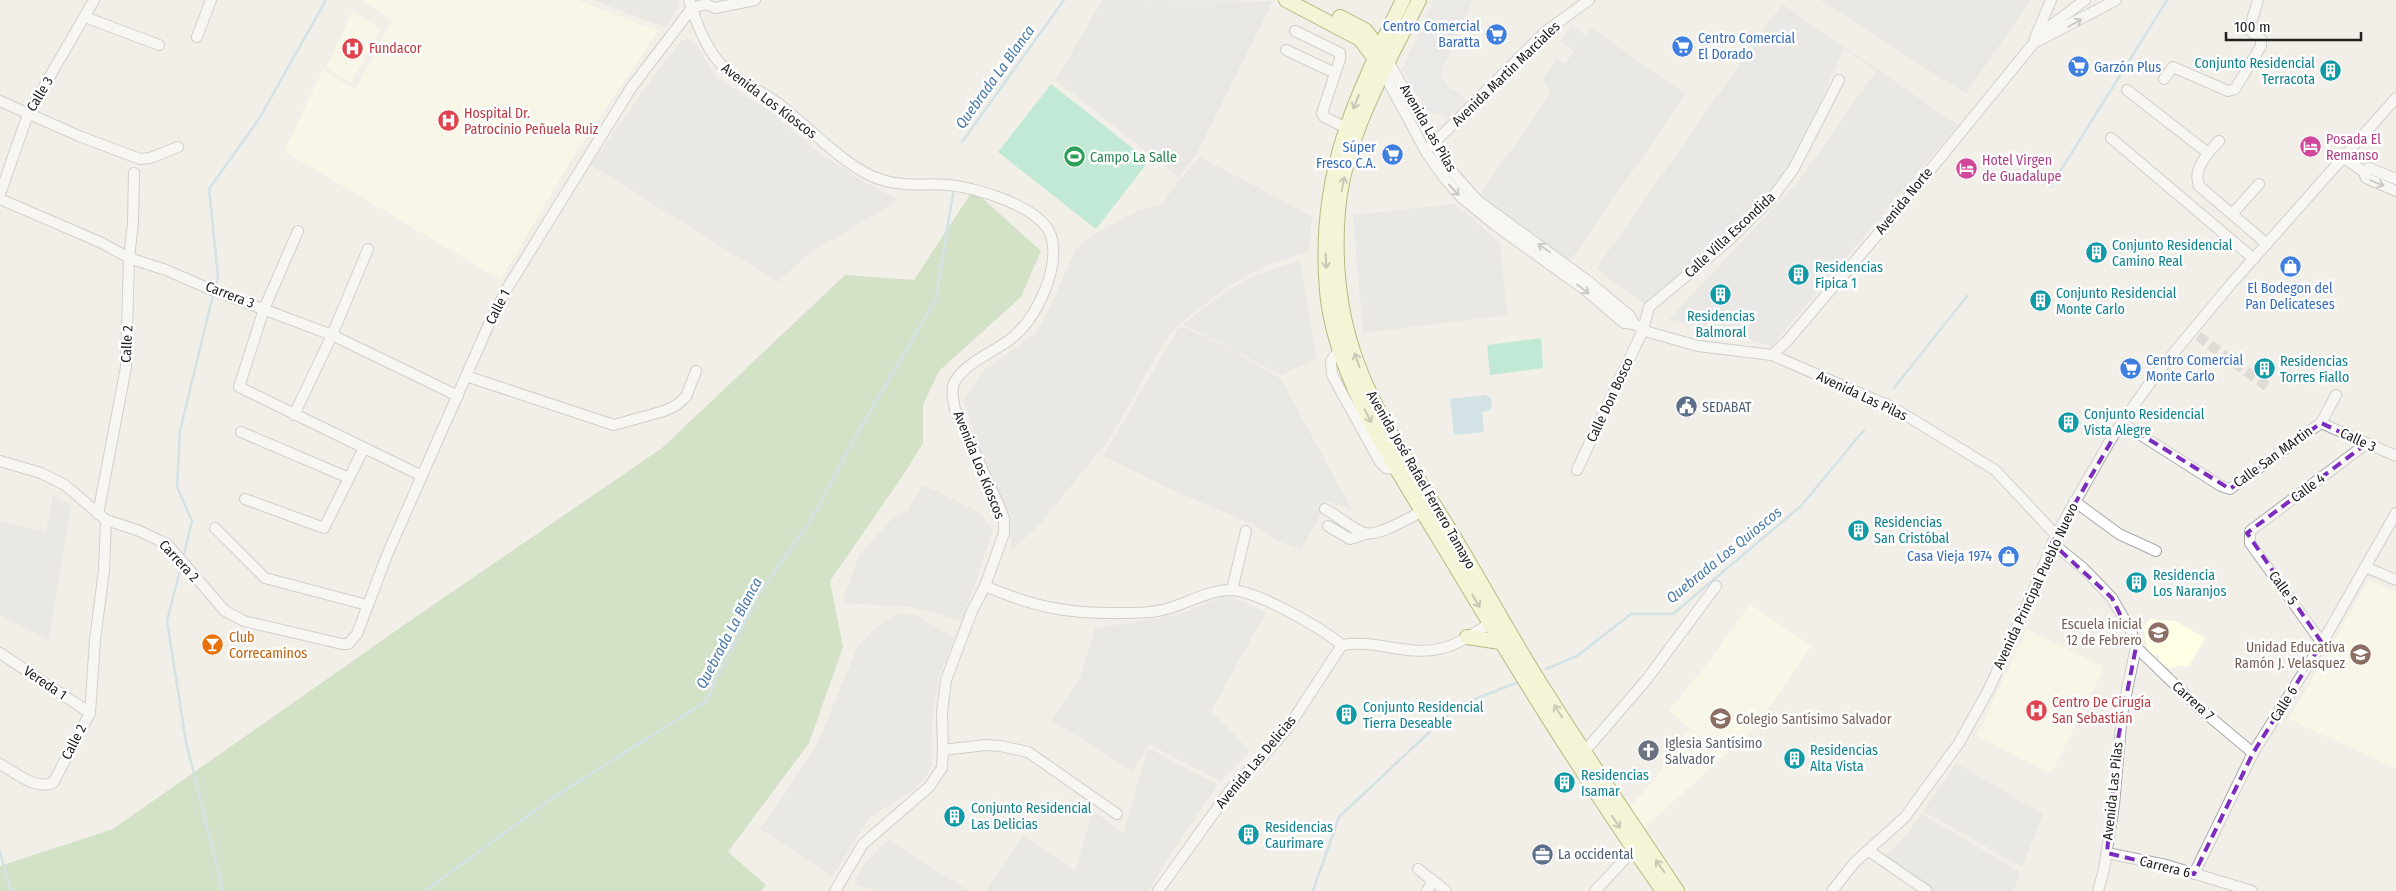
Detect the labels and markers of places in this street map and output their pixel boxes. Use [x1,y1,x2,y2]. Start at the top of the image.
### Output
place label: Centro Comercial Baratta [1383,18,1480,51]
supermarket icon: Centro Comercial Baratta [1484,22,1508,46]
place label: Centro Comercial El Dorado [1698,30,1795,63]
supermarket icon: Centro Comercial El Dorado [1670,34,1694,58]
hospital icon: Fundacor [341,36,365,60]
place label: Fundacor [369,40,422,57]
supermarket icon: Garzón Plus [2066,55,2090,79]
place label: Conjunto Residencial Terracota [2195,55,2315,88]
place label: Garzón Plus [2094,59,2161,76]
building icon: Conjunto Residencial Terracota [2319,59,2343,83]
place label: Hospital Dr. Patrocinio Peñuela Ruiz [464,105,599,138]
hospital icon: Hospital Dr. Patrocinio Peñuela Ruiz [436,109,460,133]
place label: Posada El Remanso [2326,131,2381,164]
hotel icon: Posada El Remanso [2298,135,2322,159]
place label: Súper Fresco C.A. [1316,139,1376,172]
supermarket icon: Súper Fresco C.A. [1380,143,1404,167]
sports icon: Campo La Salle [1062,145,1086,169]
place label: Campo La Salle [1090,149,1177,166]
place label: Hotel Virgen de Guadalupe [1982,152,2062,185]
hotel icon: Hotel Virgen de Guadalupe [1954,156,1978,180]
place label: Conjunto Residencial Camino Real [2112,237,2233,270]
building icon: Conjunto Residencial Camino Real [2084,241,2108,265]
shop icon: El Bodegon del Pan Delicateses [2278,254,2302,278]
place label: Residencias Fipica 1 [1815,259,1883,292]
building icon: Residencias Fipica 1 [1787,263,1811,287]
place label: El Bodegon del Pan Delicateses [2245,280,2335,313]
building icon: Residencias Balmoral [1709,282,1733,306]
place label: Conjunto Residencial Monte Carlo [2056,285,2177,318]
building icon: Conjunto Residencial Monte Carlo [2028,289,2052,313]
place label: Residencias Balmoral [1687,308,1755,341]
place label: Centro Comercial Monte Carlo [2146,352,2243,385]
place label: Residencias Torres Fiallo [2280,353,2349,386]
supermarket icon: Centro Comercial Monte Carlo [2118,356,2142,380]
building icon: Residencias Torres Fiallo [2252,357,2276,381]
public building icon: SEDABAT [1674,395,1698,419]
place label: SEDABAT [1702,399,1752,416]
place label: Conjunto Residencial Vista Alegre [2084,406,2205,439]
building icon: Conjunto Residencial Vista Alegre [2056,410,2080,434]
place label: Residencias San Cristóbal [1874,514,1950,547]
building icon: Residencias San Cristóbal [1846,518,1870,542]
shop icon: Casa Vieja 1974 [1996,544,2020,568]
place label: Casa Vieja 1974 [1907,548,1992,565]
place label: Residencia Los Naranjos [2153,567,2226,600]
building icon: Residencia Los Naranjos [2125,571,2149,595]
place label: Escuela inicial 12 de Febrero [2061,616,2142,649]
school or university icon: Escuela inicial 12 de Febrero [2146,620,2170,644]
place label: Club Correcaminos [229,629,307,662]
bar icon: Club Correcaminos [201,633,225,657]
place label: Unidad Educativa Ramón J. Velasquez [2235,639,2345,672]
school or university icon: Unidad Educativa Ramón J. Velasquez [2349,643,2373,667]
place label: Centro De Cirugía San Sebastián [2052,694,2151,727]
hospital icon: Centro De Cirugía San Sebastián [2024,698,2048,722]
place label: Conjunto Residencial Tierra Deseable [1363,699,1484,732]
building icon: Conjunto Residencial Tierra Deseable [1335,703,1359,727]
school or university icon: Colegio Santísimo Salvador [1708,707,1732,731]
place label: Colegio Santísimo Salvador [1736,711,1892,728]
place label: Iglesia Santísimo Salvador [1665,735,1762,768]
church icon: Iglesia Santísimo Salvador [1637,739,1661,763]
place label: Residencias Alta Vista [1810,742,1878,775]
building icon: Residencias Alta Vista [1782,746,1806,770]
place label: Residencias Isamar [1581,767,1649,800]
building icon: Residencias Isamar [1553,771,1577,795]
place label: Conjunto Residencial Las Delicias [971,800,1092,833]
building icon: Conjunto Residencial Las Delicias [943,804,967,828]
place label: Residencias Caurimare [1265,819,1333,852]
building icon: Residencias Caurimare [1237,823,1261,847]
office icon: La occidental [1530,842,1554,866]
place label: La occidental [1558,846,1634,863]

